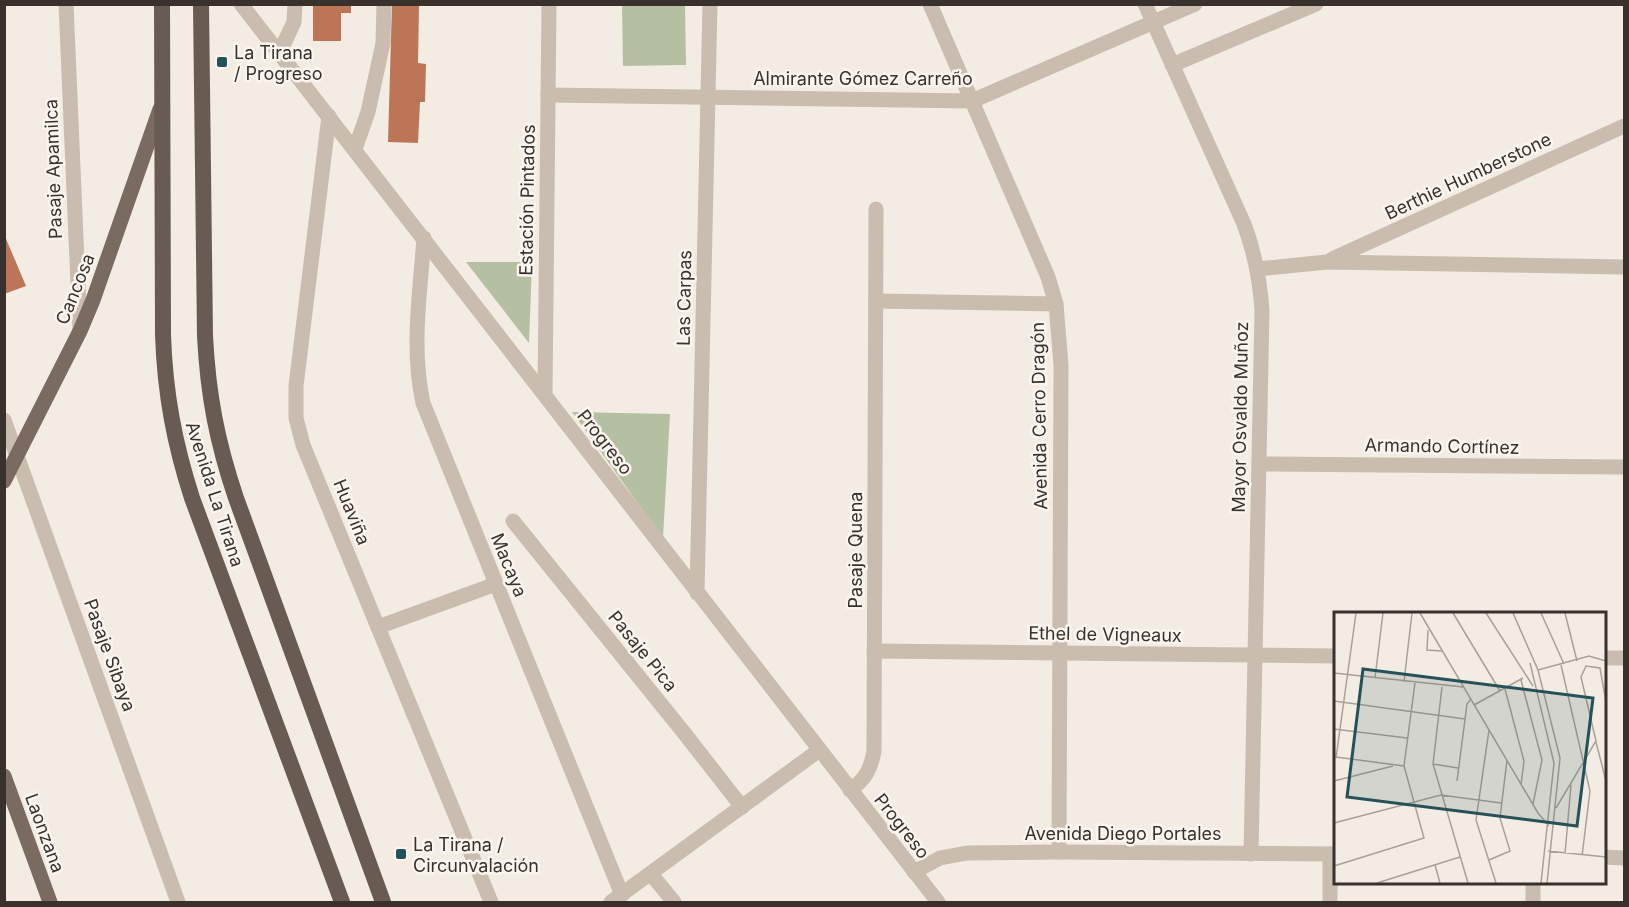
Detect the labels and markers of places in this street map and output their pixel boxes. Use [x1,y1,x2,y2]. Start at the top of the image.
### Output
place label: La Tirana / Progreso [234,42,323,84]
marker: La Tirana / Progreso [215,55,229,69]
place label: La Tirana / Circunvalación [413,834,539,876]
marker: La Tirana / Circunvalación [394,847,408,861]

